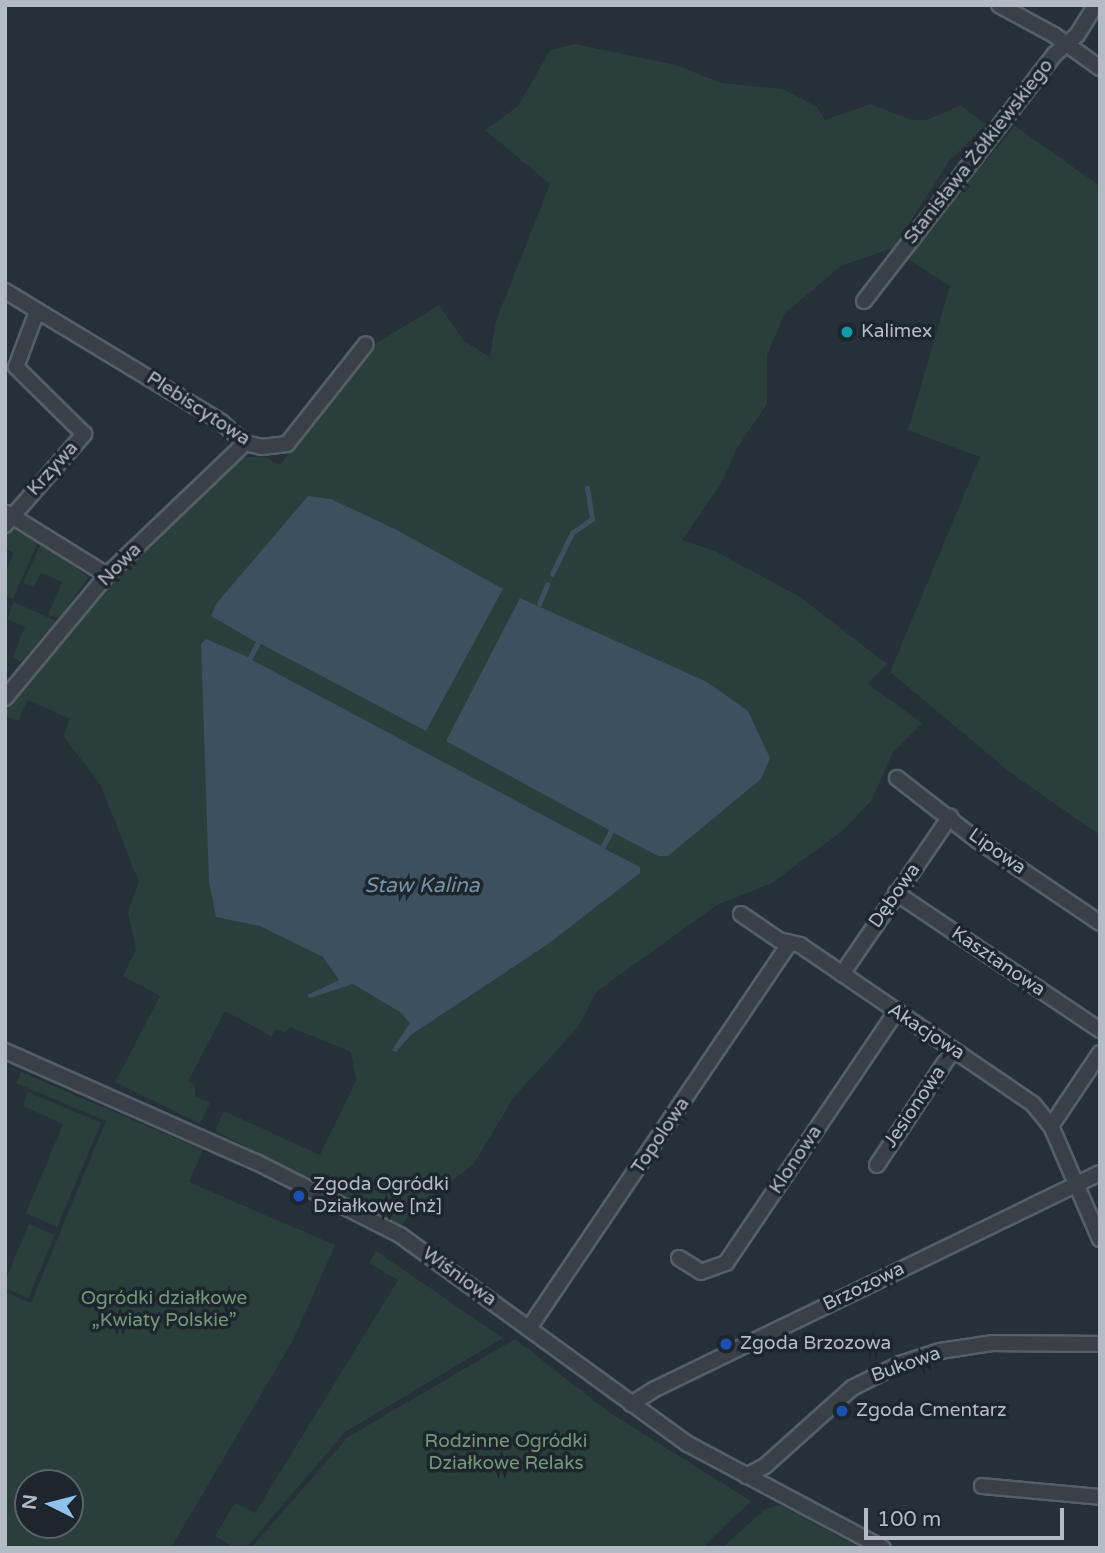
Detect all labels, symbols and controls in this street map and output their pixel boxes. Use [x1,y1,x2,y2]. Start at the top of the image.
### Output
street label: Stanisława Żółkiewskiego [900,55,1058,249]
place label: Kalimex [861,321,932,343]
marker: Kalimex [839,324,855,340]
street label: Plebiscytowa [142,367,254,451]
street label: Krzywa [23,437,83,501]
street label: Nowa [94,539,146,591]
street label: Lipowa [964,824,1030,880]
street label: Dębowa [865,859,925,933]
water label: Staw Kalina [364,873,480,899]
street label: Kasztanowa [947,922,1049,1002]
street label: Akacjowa [883,999,969,1065]
street label: Jesionowa [879,1062,951,1152]
street label: Topolowa [627,1093,695,1179]
street label: Klonowa [765,1121,827,1199]
place label: Zgoda Ogródki Działkowe [nż] [313,1174,449,1218]
marker: Zgoda Ogródki Działkowe [nż] [291,1188,307,1204]
street label: Wiśniowa [417,1242,501,1312]
street label: Brzozowa [820,1258,908,1316]
park label: Ogródki działkowe „Kwiaty Polskie” [81,1288,247,1332]
place label: Zgoda Brzozowa [740,1333,891,1355]
marker: Zgoda Brzozowa [718,1336,734,1352]
street label: Bukowa [868,1342,944,1388]
place label: Zgoda Cmentarz [856,1400,1007,1422]
marker: Zgoda Cmentarz [834,1403,850,1419]
park label: Rodzinne Ogródki Działkowe Relaks [425,1431,587,1475]
north arrow [14,1469,84,1539]
text: N [18,1493,42,1511]
scale bar [867,1494,1066,1538]
text: 100 m [877,1507,941,1532]

